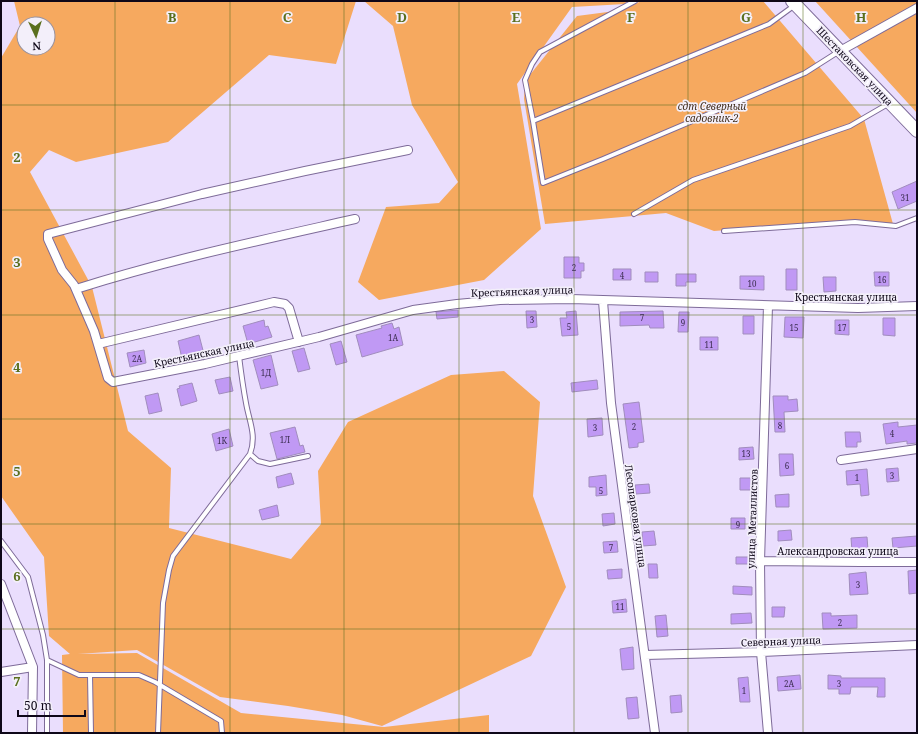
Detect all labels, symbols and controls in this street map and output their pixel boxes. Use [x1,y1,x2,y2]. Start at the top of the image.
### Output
text: B [168,8,177,26]
text: C [283,8,292,26]
text: D [397,8,407,26]
text: E [512,8,521,26]
text: F [627,8,635,26]
text: G [741,8,751,26]
text: H [856,8,867,26]
north arrow [16,16,56,56]
street label: Шестаковская улица [814,23,897,109]
text: N [32,39,42,54]
park label: сдт Северный садовник-2 [678,99,746,125]
text: 2 [13,148,21,166]
house number: 31 [901,192,909,203]
text: 3 [13,253,21,271]
house number: 2 [572,262,576,273]
house number: 4 [620,270,625,281]
house number: 16 [878,274,887,285]
house number: 10 [748,278,757,289]
street label: Крестьянская улица [471,282,574,300]
street label: Крестьянская улица [795,290,898,304]
house number: 7 [640,312,645,323]
house number: 3 [530,314,535,325]
house number: 9 [681,317,685,328]
house number: 5 [567,321,571,332]
house number: 15 [790,322,798,333]
house number: 17 [838,322,847,333]
house number: 1А [388,332,398,343]
street label: Крестьянская улица [152,335,256,370]
house number: 11 [705,339,713,350]
house number: 2А [132,353,142,364]
text: 4 [13,358,21,376]
house number: 1Д [261,367,271,378]
house number: 8 [778,420,783,431]
house number: 2 [632,421,636,432]
house number: 3 [593,422,598,433]
house number: 4 [890,428,895,439]
house number: 1Л [280,434,290,445]
house number: 1К [217,435,227,446]
house number: 13 [742,448,751,459]
house number: 6 [785,460,790,471]
text: 5 [13,462,21,480]
street label: Лесопарковая улица [622,463,650,569]
street label: улица Металлистов [743,468,761,569]
house number: 3 [890,470,895,481]
house number: 1 [855,472,859,483]
house number: 5 [599,485,603,496]
house number: 9 [736,519,740,530]
house number: 7 [609,542,614,553]
street label: Александровская улица [777,544,899,558]
text: 6 [13,567,21,585]
house number: 3 [856,579,861,590]
house number: 11 [616,601,624,612]
house number: 2 [838,617,842,628]
street label: Северная улица [741,633,822,649]
text: 7 [13,672,21,690]
house number: 2А [784,678,794,689]
house number: 3 [837,678,842,689]
house number: 1 [742,685,746,696]
scale bar [18,692,85,718]
text: 50 m [24,697,52,714]

